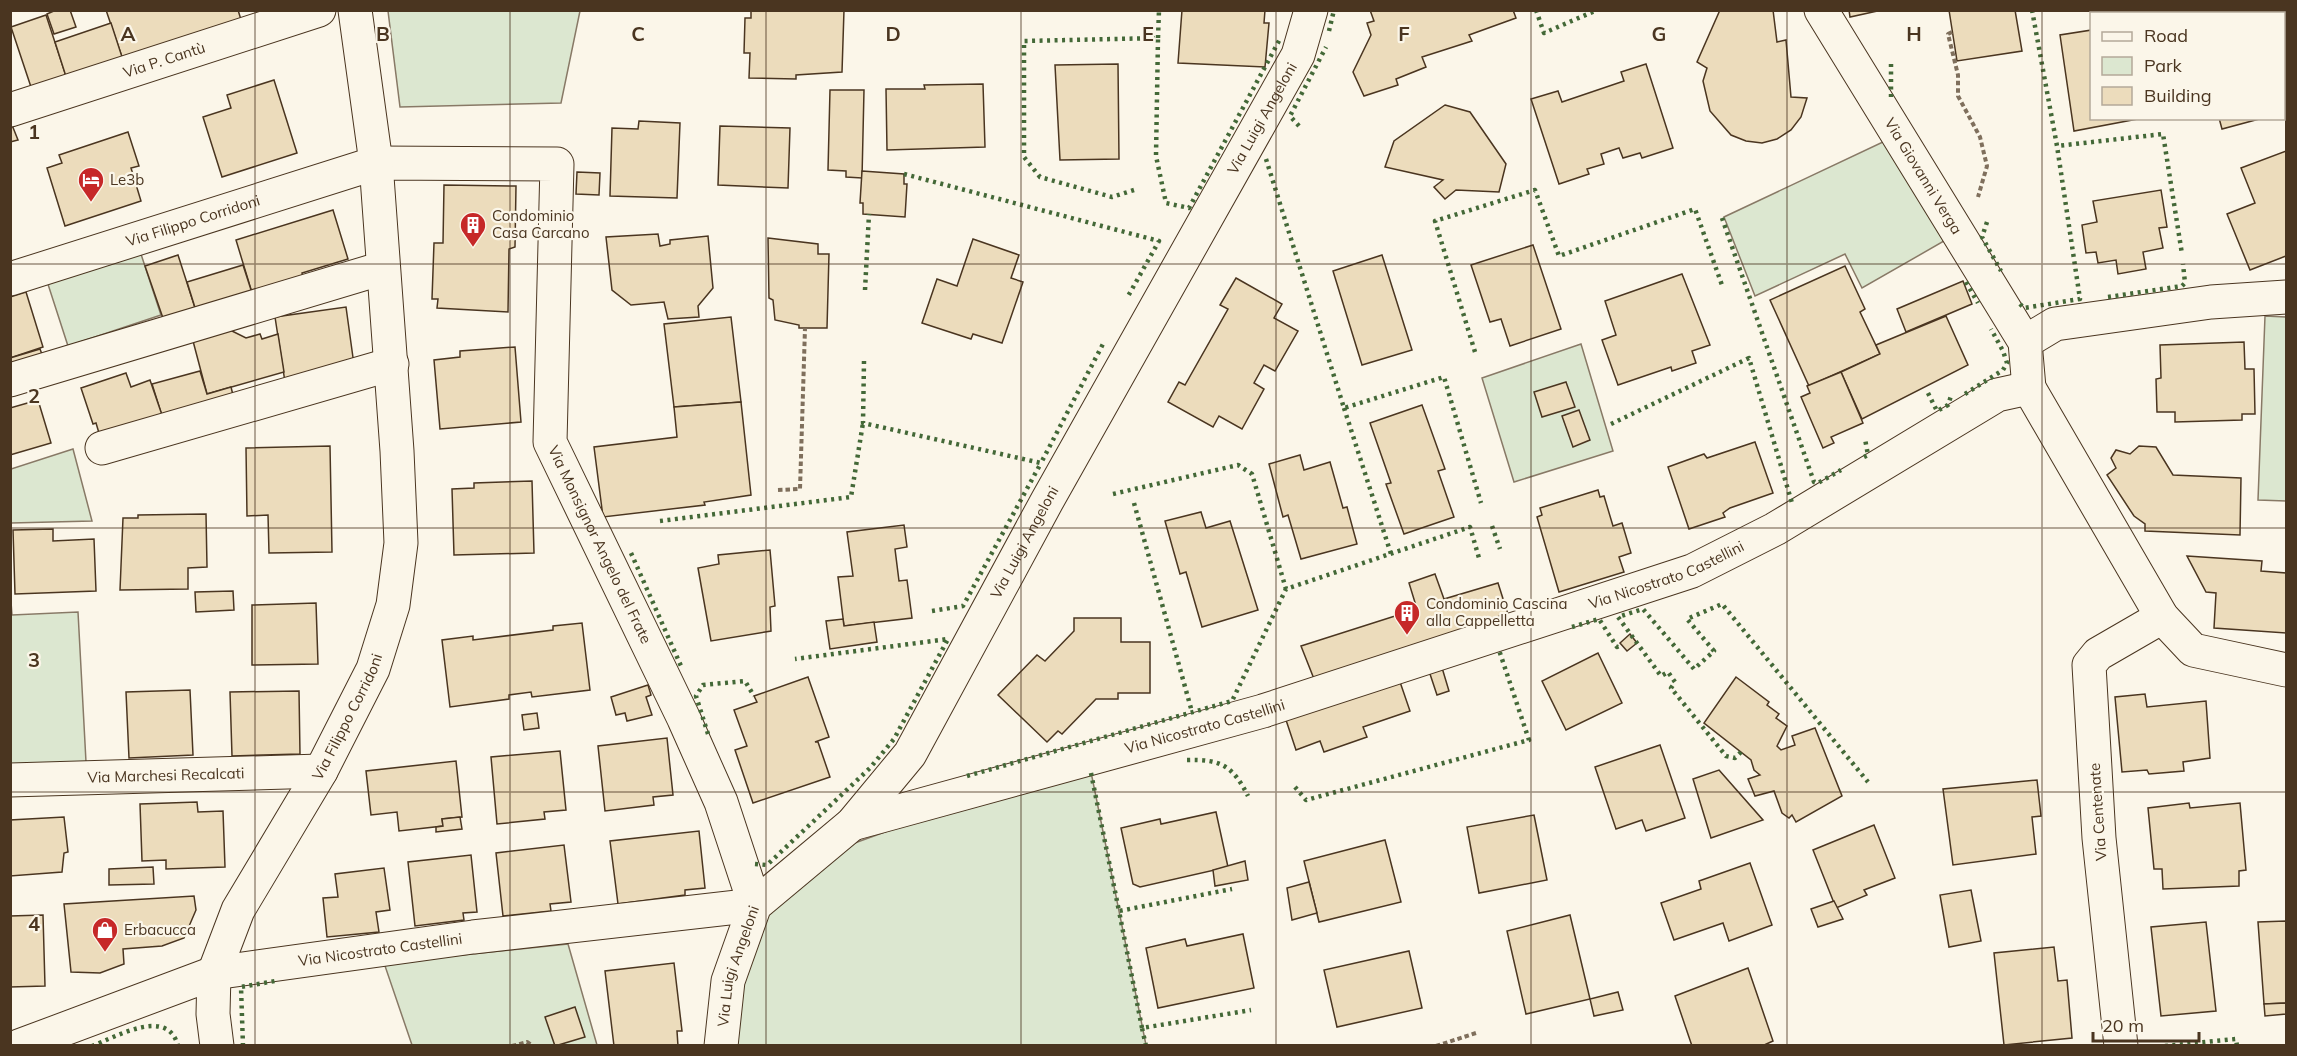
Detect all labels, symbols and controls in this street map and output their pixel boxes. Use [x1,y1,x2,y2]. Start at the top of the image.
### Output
legend [2090,12,2285,120]
text: A [121,21,136,46]
text: B [376,21,390,46]
text: C [631,21,645,46]
text: D [885,21,901,46]
text: E [1142,21,1154,46]
text: F [1398,21,1410,46]
text: G [1652,21,1666,46]
text: H [1906,21,1922,46]
text: Road [2144,24,2188,47]
street label: Via P. Cantù [121,38,207,82]
text: Park [2144,54,2183,77]
street label: Via Luigi Angeloni [1223,59,1301,177]
text: Building [2144,84,2212,107]
street label: Via Giovanni Verga [1881,114,1966,238]
text: 1 [28,119,40,144]
hotel icon: Le3b [76,165,106,203]
place label: Le3b [110,170,144,189]
street label: Via Filippo Corridoni [124,190,262,251]
place label: Condominio Casa Carcano [492,206,589,242]
building icon: Condominio Casa Carcano [458,210,488,248]
text: 2 [28,383,40,408]
street label: Via Monsignor Angelo del Frate [544,442,656,647]
street label: Via Luigi Angeloni [986,482,1063,602]
street label: Via Nicostrato Castellini [1586,536,1747,613]
place label: Condominio Cascina alla Cappelletta [1426,594,1567,630]
building icon: Condominio Cascina alla Cappelletta [1392,598,1422,636]
text: 3 [28,647,40,672]
street label: Via Filippo Corridoni [308,651,386,784]
street label: Via Nicostrato Castellini [1123,695,1287,758]
street label: Via Centenate [2085,762,2110,862]
street label: Via Marchesi Recalcati [87,763,245,787]
street label: Via Luigi Angeloni [713,903,763,1028]
text: 4 [28,911,40,936]
shop icon: Erbacucca [90,915,120,953]
place label: Erbacucca [124,920,196,939]
street label: Via Nicostrato Castellini [297,929,463,970]
scale bar [2093,1005,2200,1043]
text: 20 m [2102,1014,2144,1037]

